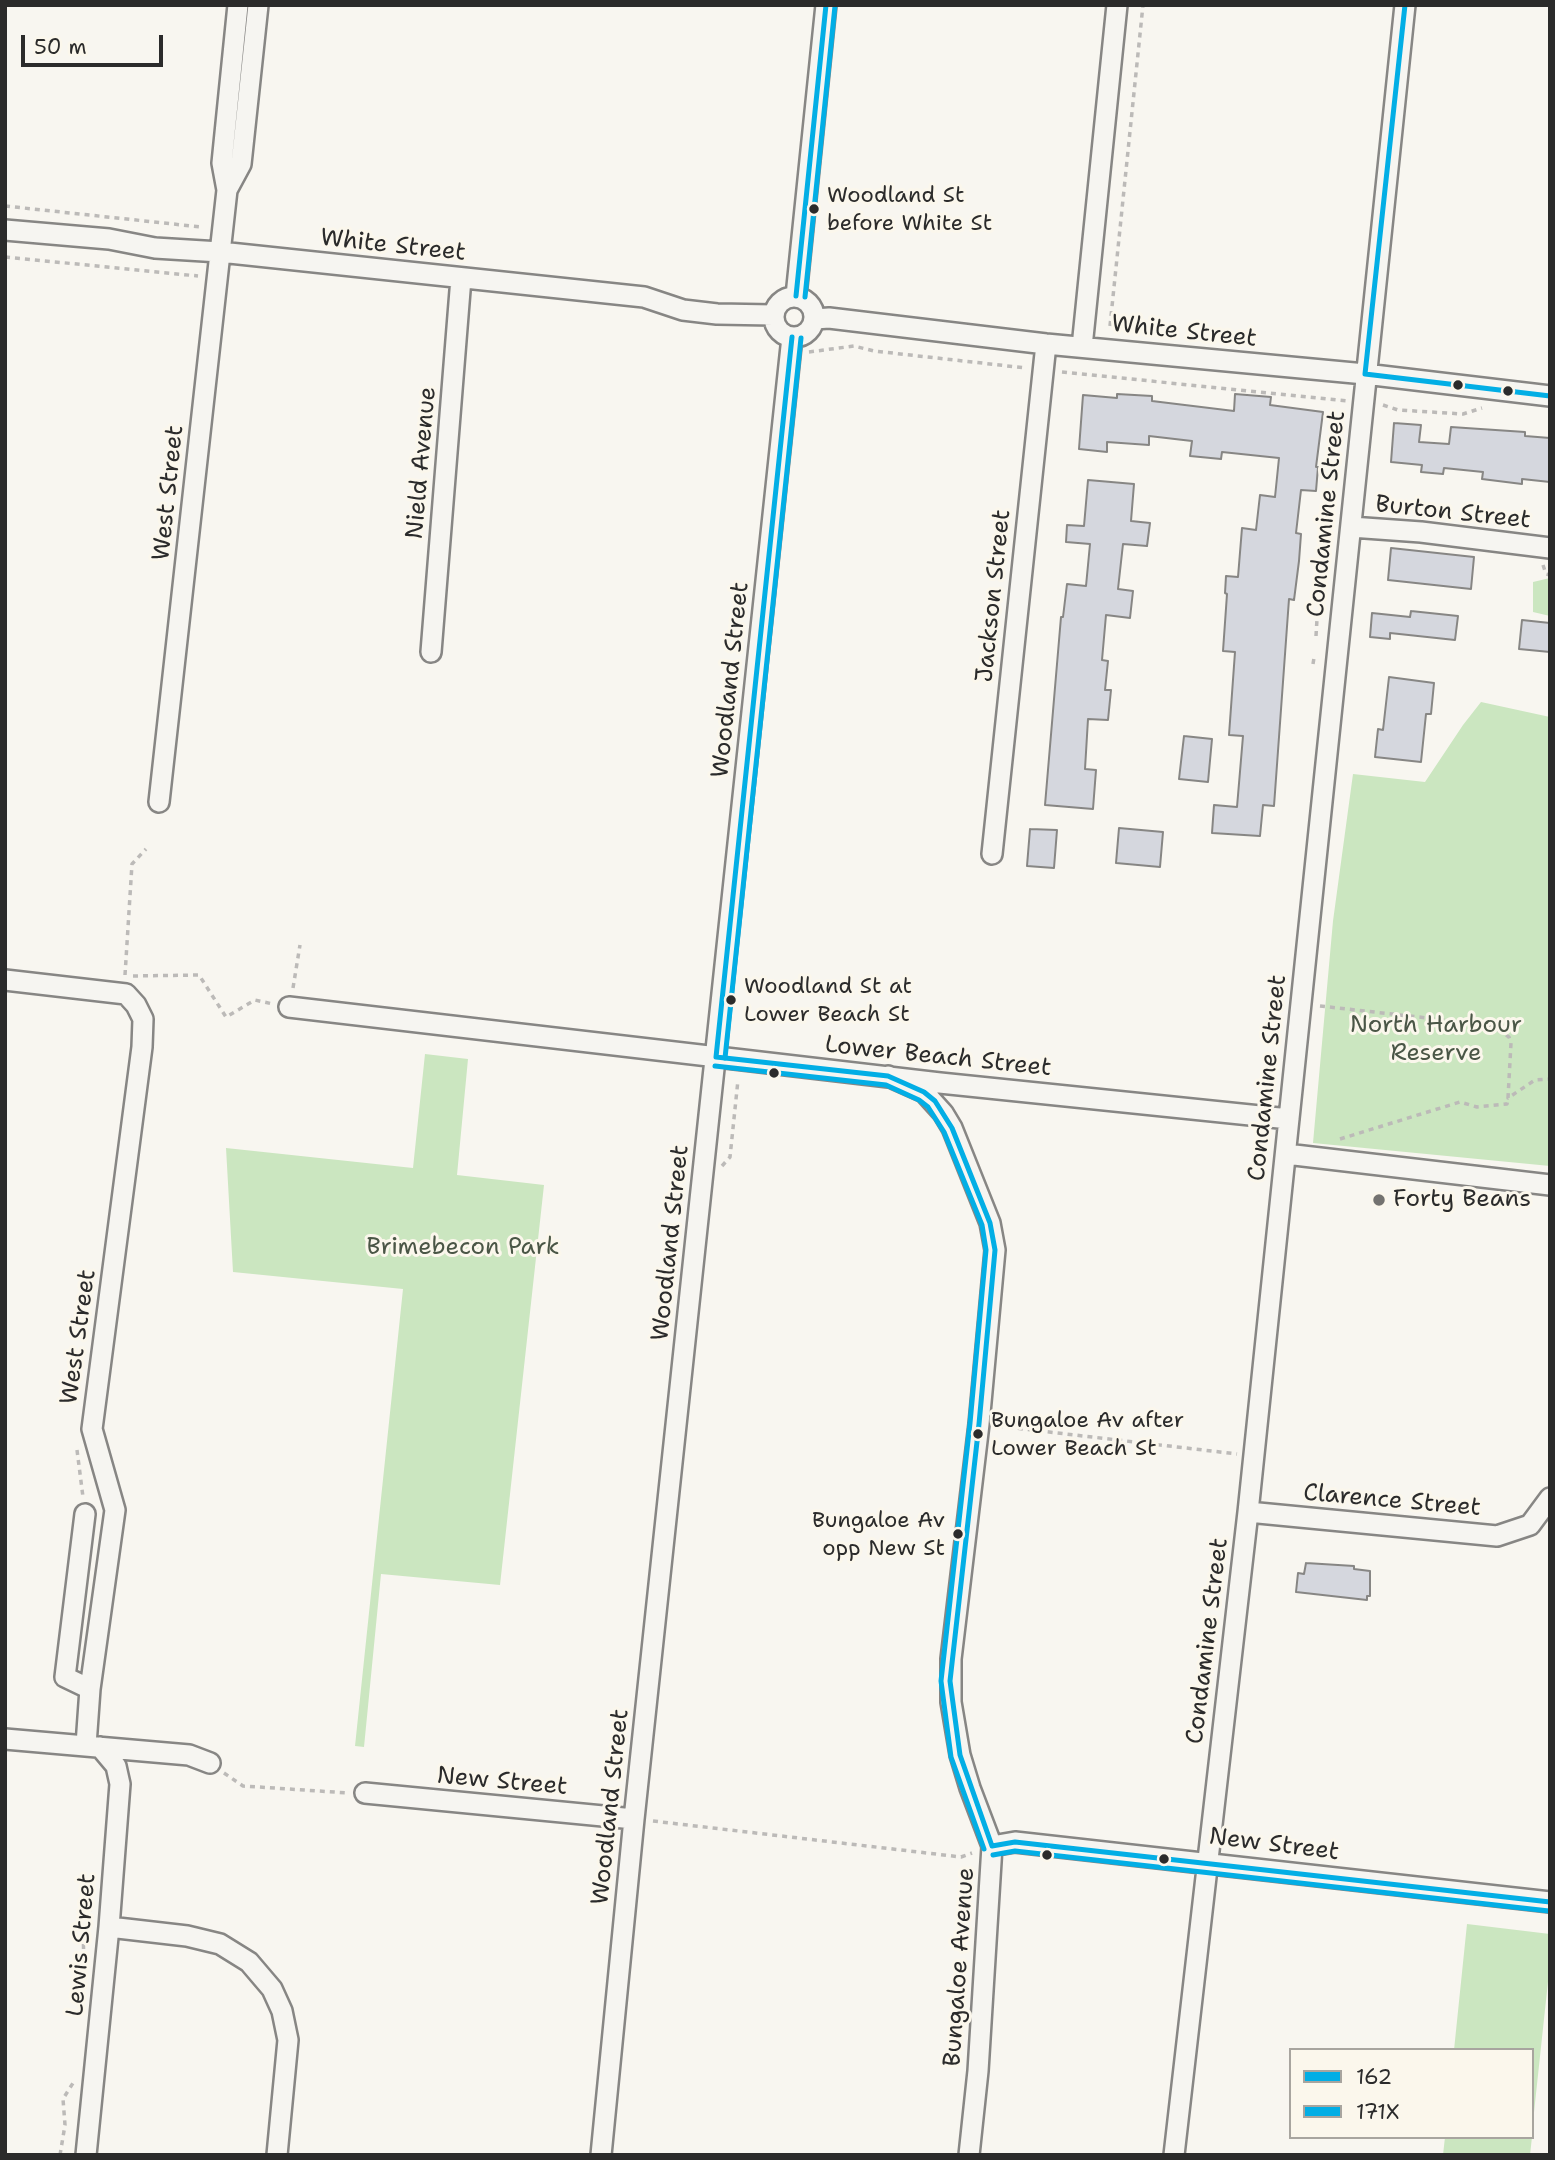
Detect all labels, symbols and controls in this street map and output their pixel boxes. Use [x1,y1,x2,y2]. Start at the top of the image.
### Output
scale bar [24,21,166,65]
text: 50 m [34,33,87,61]
place label: Woodland St before White St [827,183,992,234]
marker: Woodland St before White St [807,202,821,216]
street label: White Street [319,224,467,268]
street label: White Street [1110,310,1258,354]
unlabelled marker [1451,378,1465,392]
unlabelled marker [1501,384,1515,398]
street label: Nield Avenue [401,386,443,540]
street label: Condamine Street [1302,409,1352,619]
street label: West Street [148,424,190,562]
street label: Burton Street [1374,491,1532,535]
street label: Jackson Street [971,508,1017,684]
street label: Woodland Street [706,581,756,779]
street label: Condamine Street [1243,973,1293,1183]
place label: Woodland St at Lower Beach St [744,974,912,1026]
marker: Woodland St at Lower Beach St [724,993,738,1007]
park label: North Harbour Reserve [1350,1012,1522,1068]
street label: Lower Beach Street [823,1031,1053,1083]
unlabelled marker [767,1066,781,1080]
street label: Woodland Street [646,1144,696,1342]
place label: Forty Beans [1393,1186,1531,1214]
marker: Forty Beans [1371,1192,1387,1208]
park label: Brimebecon Park [367,1234,559,1262]
street label: West Street [55,1268,103,1406]
place label: Bungaloe Av after Lower Beach St [991,1408,1184,1460]
marker: Bungaloe Av after Lower Beach St [971,1427,985,1441]
street label: Clarence Street [1302,1479,1482,1523]
place label: Bungaloe Av opp New St [812,1508,945,1560]
marker: Bungaloe Av opp New St [951,1527,965,1541]
street label: Condamine Street [1181,1536,1235,1746]
street label: Woodland Street [586,1708,636,1906]
street label: New Street [436,1762,568,1802]
street label: New Street [1207,1823,1341,1867]
unlabelled marker [1040,1848,1054,1862]
unlabelled marker [1157,1852,1171,1866]
street label: Bungaloe Avenue [939,1866,981,2068]
street label: Lewis Street [61,1872,103,2018]
legend [1289,2048,1534,2139]
text: 162 [1356,2063,1392,2091]
text: 171X [1356,2098,1400,2126]

